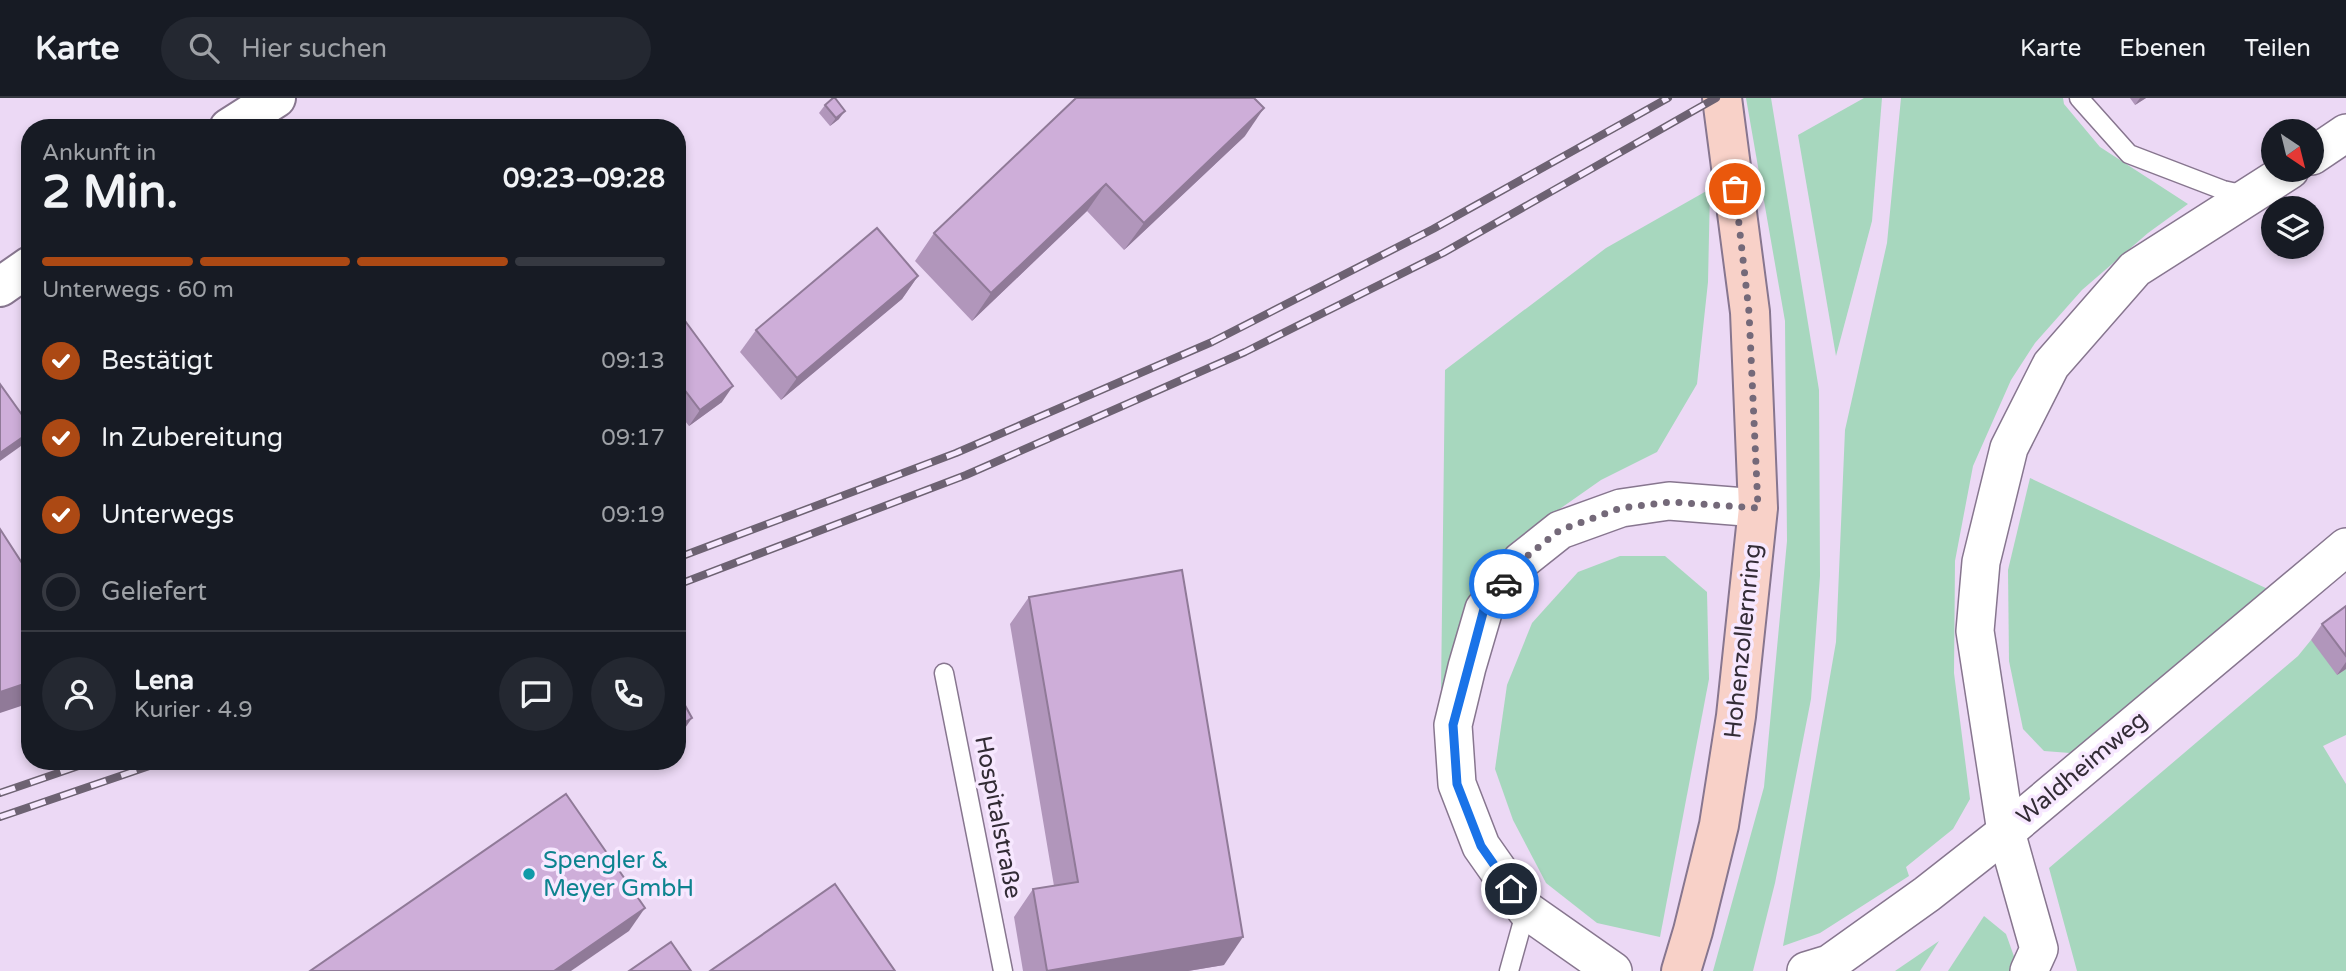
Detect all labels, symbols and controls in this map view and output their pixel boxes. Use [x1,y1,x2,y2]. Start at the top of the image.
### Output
search box [161,17,651,80]
text: Karte [35,29,119,68]
icon: search [185,29,223,67]
text: Hier suchen [241,33,387,64]
text: Karte [2020,34,2081,63]
text: Ebenen [2119,34,2206,63]
text: Teilen [2244,34,2311,63]
north arrow [2261,119,2324,182]
map controls [2261,119,2324,259]
text: Ankunft in [42,139,156,167]
pin [1705,159,1765,219]
text: 09:23–09:28 [503,163,665,194]
text: 2 Min. [42,165,178,220]
icon: bag [1716,170,1754,208]
button: layers [2261,196,2324,259]
text: Unterwegs · 60 m [42,276,234,304]
icon: check [42,342,80,380]
text: Bestätigt [101,345,213,376]
text: 09:13 [601,347,665,375]
icon: check [42,419,80,457]
text: In Zubereitung [101,422,283,453]
text: 09:17 [601,424,665,452]
icon: check [42,496,80,534]
text: Unterwegs [101,499,234,530]
text: 09:19 [601,501,665,529]
street label: Hohenzollernring [1718,542,1768,740]
courier [1469,549,1539,619]
icon: car [1485,565,1523,603]
text: Geliefert [101,576,207,607]
button: person [42,657,116,731]
button: chat [499,657,573,731]
button: phone [591,657,665,731]
text: Lena [134,665,194,696]
text: Kurier · 4.9 [134,696,253,724]
street label: Waldheimweg [2011,705,2153,831]
street label: Hospitalstraße [968,733,1028,901]
place label: Spengler & Meyer GmbH [543,846,694,903]
pin [1481,859,1541,919]
marker: Spengler & Meyer GmbH [521,866,537,882]
icon: home [1492,870,1530,908]

